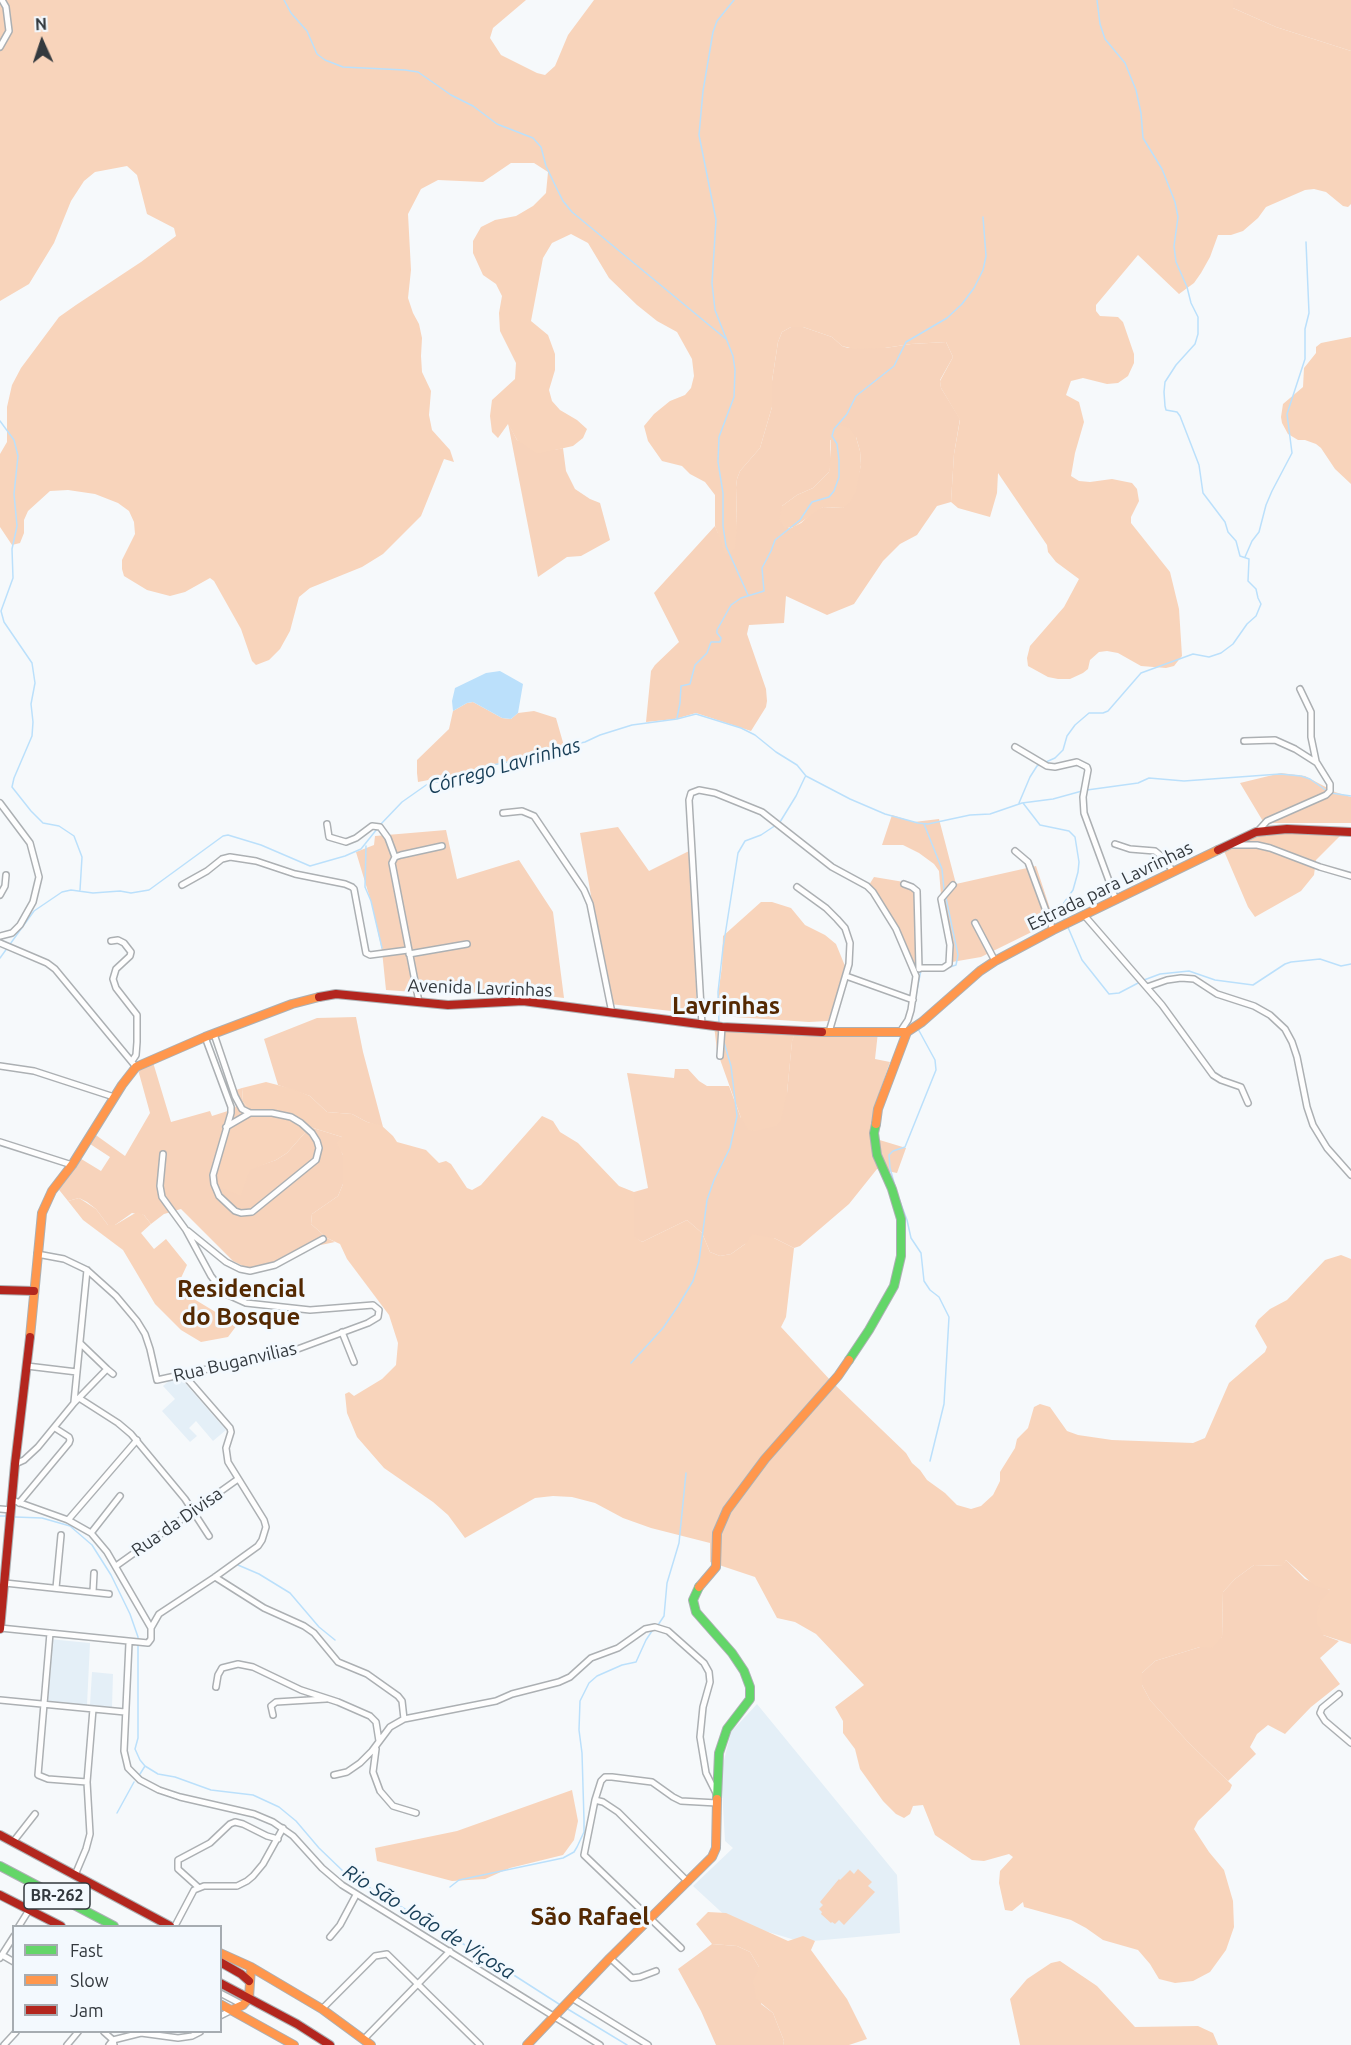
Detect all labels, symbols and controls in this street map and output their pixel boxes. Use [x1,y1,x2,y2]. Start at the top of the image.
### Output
north arrow [12,12,72,72]
text: N [35,15,47,33]
water label: Córrego Lavrinhas [425,733,583,799]
street label: Estrada para Lavrinhas [1024,837,1196,935]
street label: Avenida Lavrinhas [407,975,553,1001]
district label: Lavrinhas [672,992,780,1020]
district label: Residencial do Bosque [177,1275,305,1331]
street label: Rua Buganvilias [171,1337,299,1387]
street label: Rua da Divisa [127,1483,227,1561]
water label: Rio São João de Viçosa [339,1859,519,1985]
road number: BR-262 [24,1883,90,1909]
district label: São Rafael [530,1903,650,1931]
legend [12,1925,222,2033]
text: Fast [70,1940,103,1960]
text: Slow [70,1970,109,1990]
text: Jam [70,2000,104,2020]

